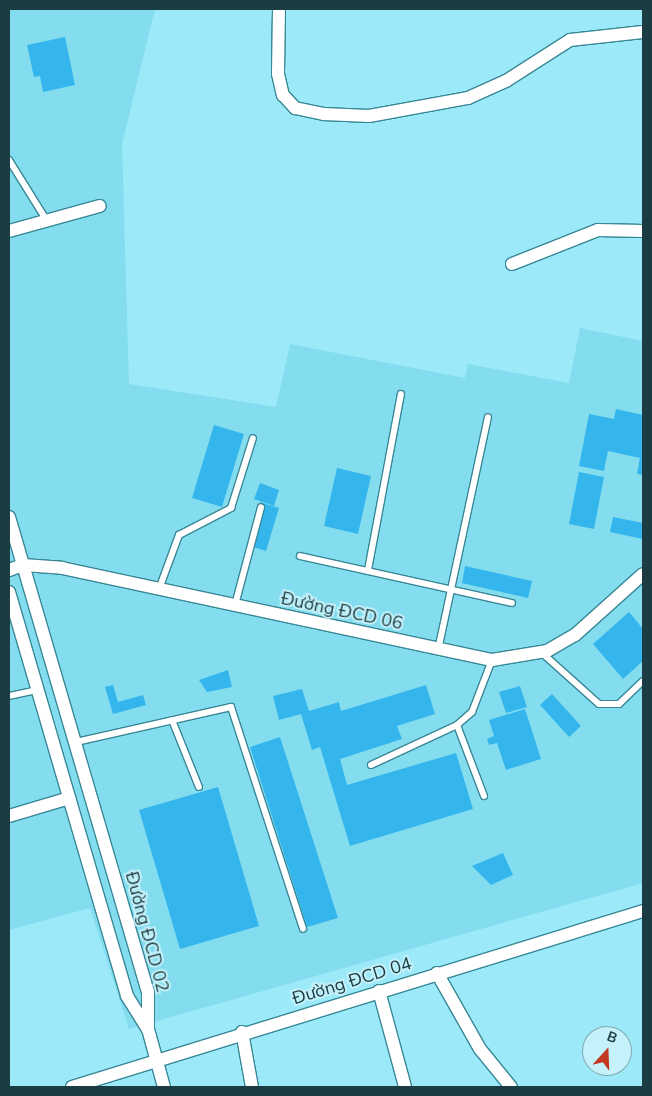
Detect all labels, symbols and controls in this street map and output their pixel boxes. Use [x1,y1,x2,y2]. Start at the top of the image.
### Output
street label: Đường ĐCD 06 [279,588,405,634]
street label: Đường ĐCD 02 [121,869,173,995]
street label: Đường ĐCD 04 [290,953,414,1009]
north arrow [582,1026,632,1076]
text: B [604,1027,620,1048]

